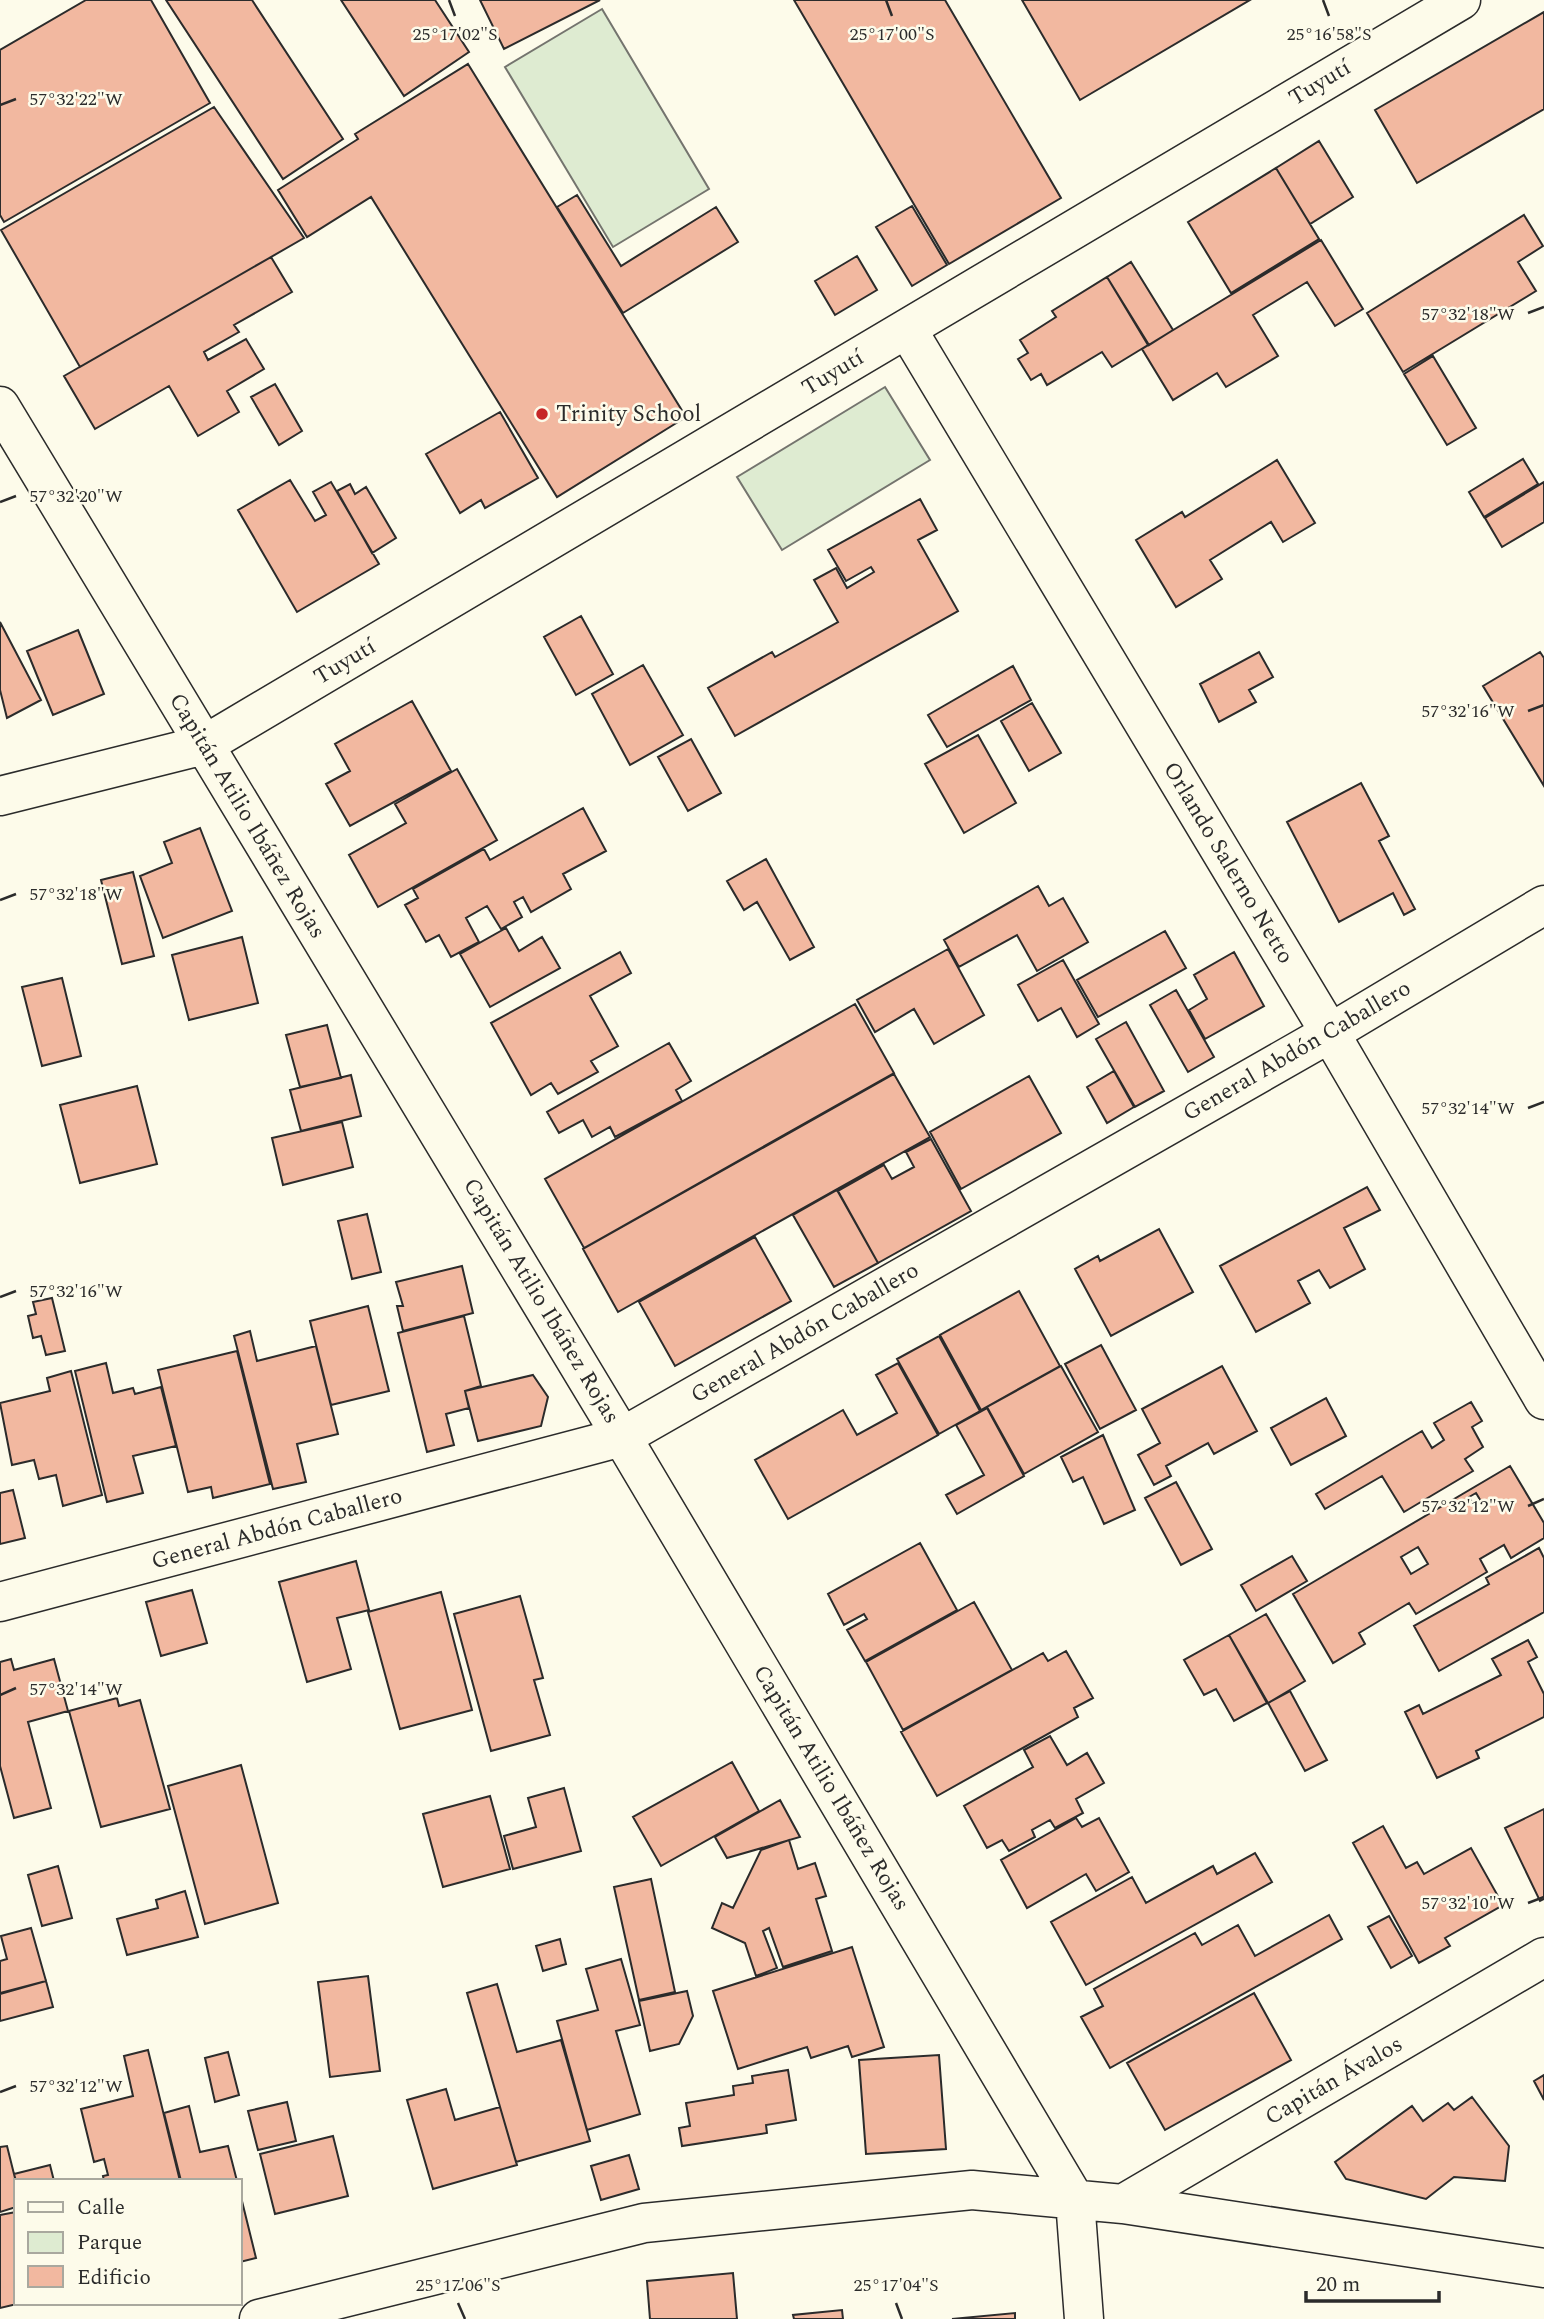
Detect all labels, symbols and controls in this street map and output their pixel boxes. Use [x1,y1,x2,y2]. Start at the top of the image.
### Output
text: 25°17'02"S [412,21,498,48]
text: 25°17'00"S [849,21,935,48]
text: 25°16'58"S [1286,21,1372,48]
street label: Tuyutí [1282,50,1359,115]
text: 57°32'22"W [29,86,123,113]
text: 57°32'18"W [1421,301,1515,328]
street label: Tuyutí [795,340,872,405]
place label: Trinity School [556,397,701,432]
marker: Trinity School [534,406,550,422]
text: 57°32'20"W [29,483,123,510]
street label: Tuyutí [307,629,384,694]
street label: Capitán Atilio Ibáñez Rojas [160,686,334,946]
text: 57°32'16"W [1421,698,1515,725]
street label: Orlando Salerno Netto [1154,755,1302,971]
text: 57°32'18"W [29,881,123,908]
street label: General Abdón Caballero [1176,971,1418,1131]
text: 57°32'14"W [1421,1095,1515,1122]
street label: Capitán Atilio Ibáñez Rojas [454,1171,628,1431]
street label: General Abdón Caballero [684,1253,926,1413]
text: 57°32'16"W [29,1278,123,1305]
street label: General Abdón Caballero [148,1479,406,1579]
text: 57°32'12"W [1421,1493,1515,1520]
street label: Capitán Atilio Ibáñez Rojas [744,1658,918,1918]
text: 57°32'14"W [29,1676,123,1703]
text: 57°32'10"W [1421,1890,1515,1917]
street label: Capitán Ávalos [1258,2027,1410,2135]
text: 57°32'12"W [29,2073,123,2100]
legend [14,2179,242,2305]
text: Calle [77,2192,125,2224]
text: Parque [77,2227,142,2259]
scale bar [1306,2260,1439,2304]
text: Edificio [77,2262,151,2294]
text: 20 m [1316,2269,1360,2301]
text: 25°17'06"S [415,2272,501,2299]
text: 25°17'04"S [853,2272,939,2299]

